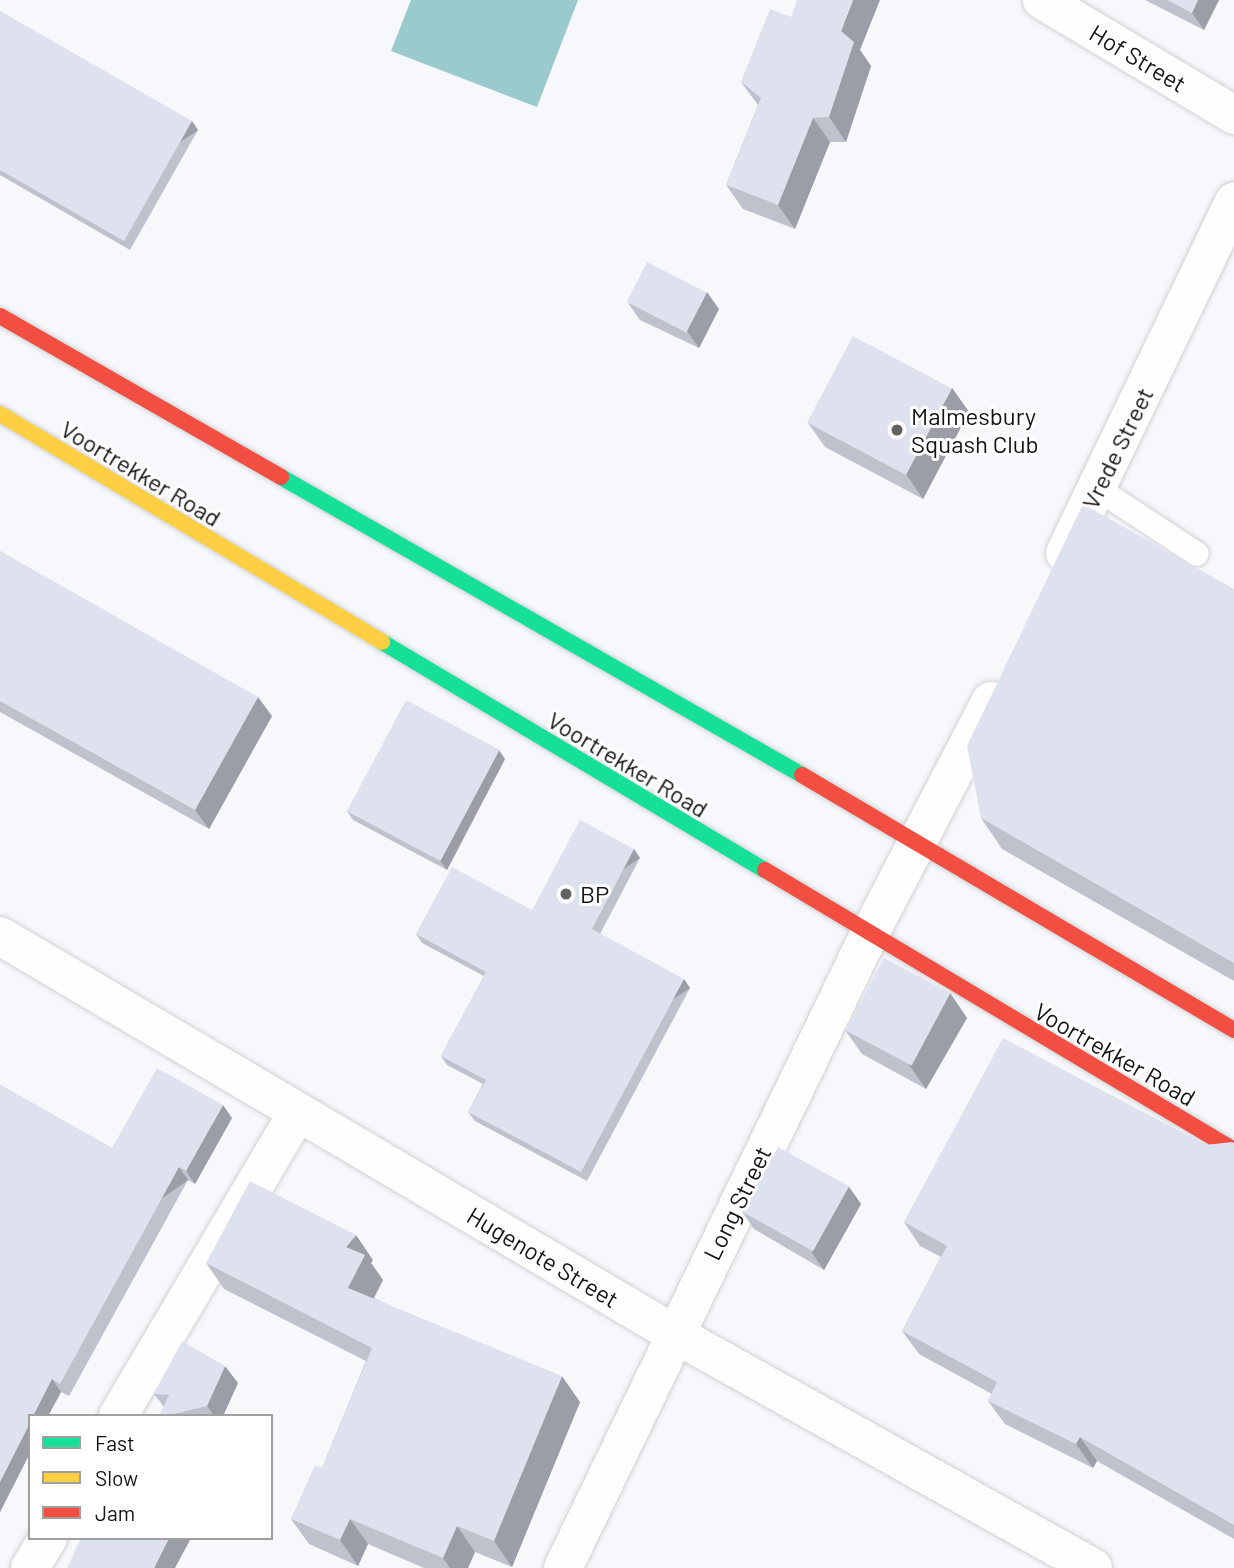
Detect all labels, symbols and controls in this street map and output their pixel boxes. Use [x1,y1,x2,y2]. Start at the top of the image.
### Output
street label: Hof Street [1085,18,1191,98]
street label: Vrede Street [1075,383,1159,513]
place label: Malmesbury Squash Club [911,402,1039,458]
street label: Voortrekker Road [56,414,226,532]
marker: Malmesbury Squash Club [889,422,905,438]
street label: Voortrekker Road [543,705,713,823]
place label: BP [580,880,609,908]
marker: BP [558,886,574,902]
street label: Voortrekker Road [1029,996,1201,1112]
street label: Long Street [697,1141,777,1265]
street label: Hugenote Street [462,1201,624,1313]
legend [28,1414,273,1540]
text: Fast [95,1430,135,1455]
text: Slow [95,1465,138,1490]
text: Jam [95,1500,135,1525]

